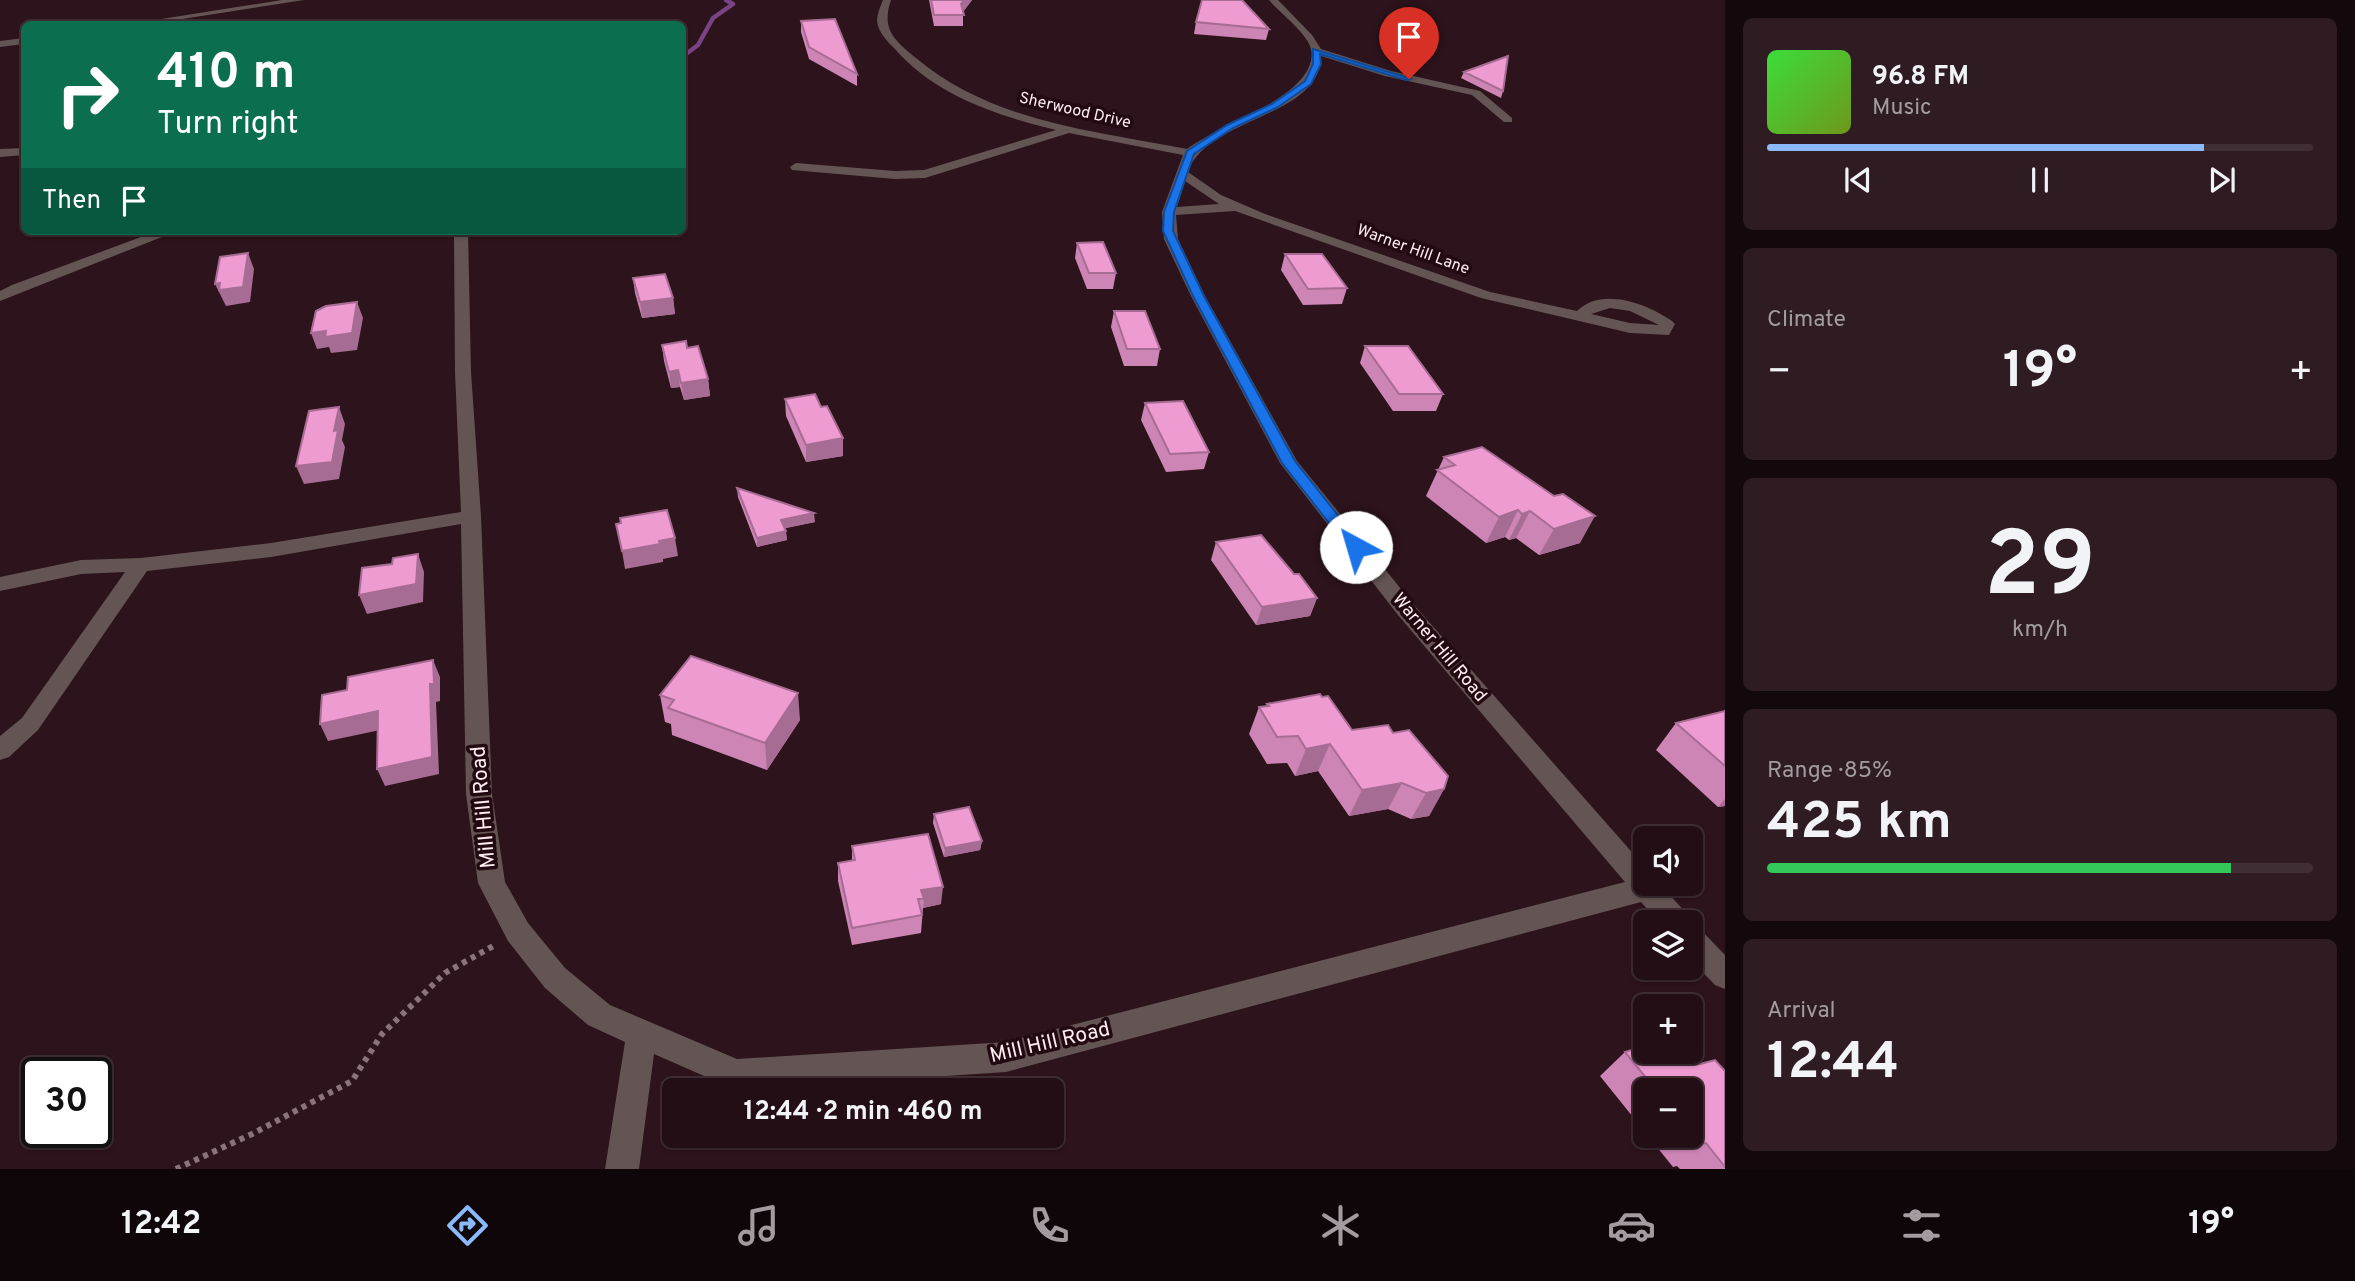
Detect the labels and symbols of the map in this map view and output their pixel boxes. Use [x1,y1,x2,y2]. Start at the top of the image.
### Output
pin [1379,7,1439,79]
street label: Sherwood Drive [1017,88,1133,134]
street label: Warner Hill Lane [1354,220,1472,280]
position arrow [1319,510,1393,584]
street label: Warner Hill Road [1387,589,1491,707]
street label: Mill Hill Road [465,745,503,869]
street label: Mill Hill Road [987,1016,1113,1070]
speed limit sign: 30 [21,1057,112,1148]

